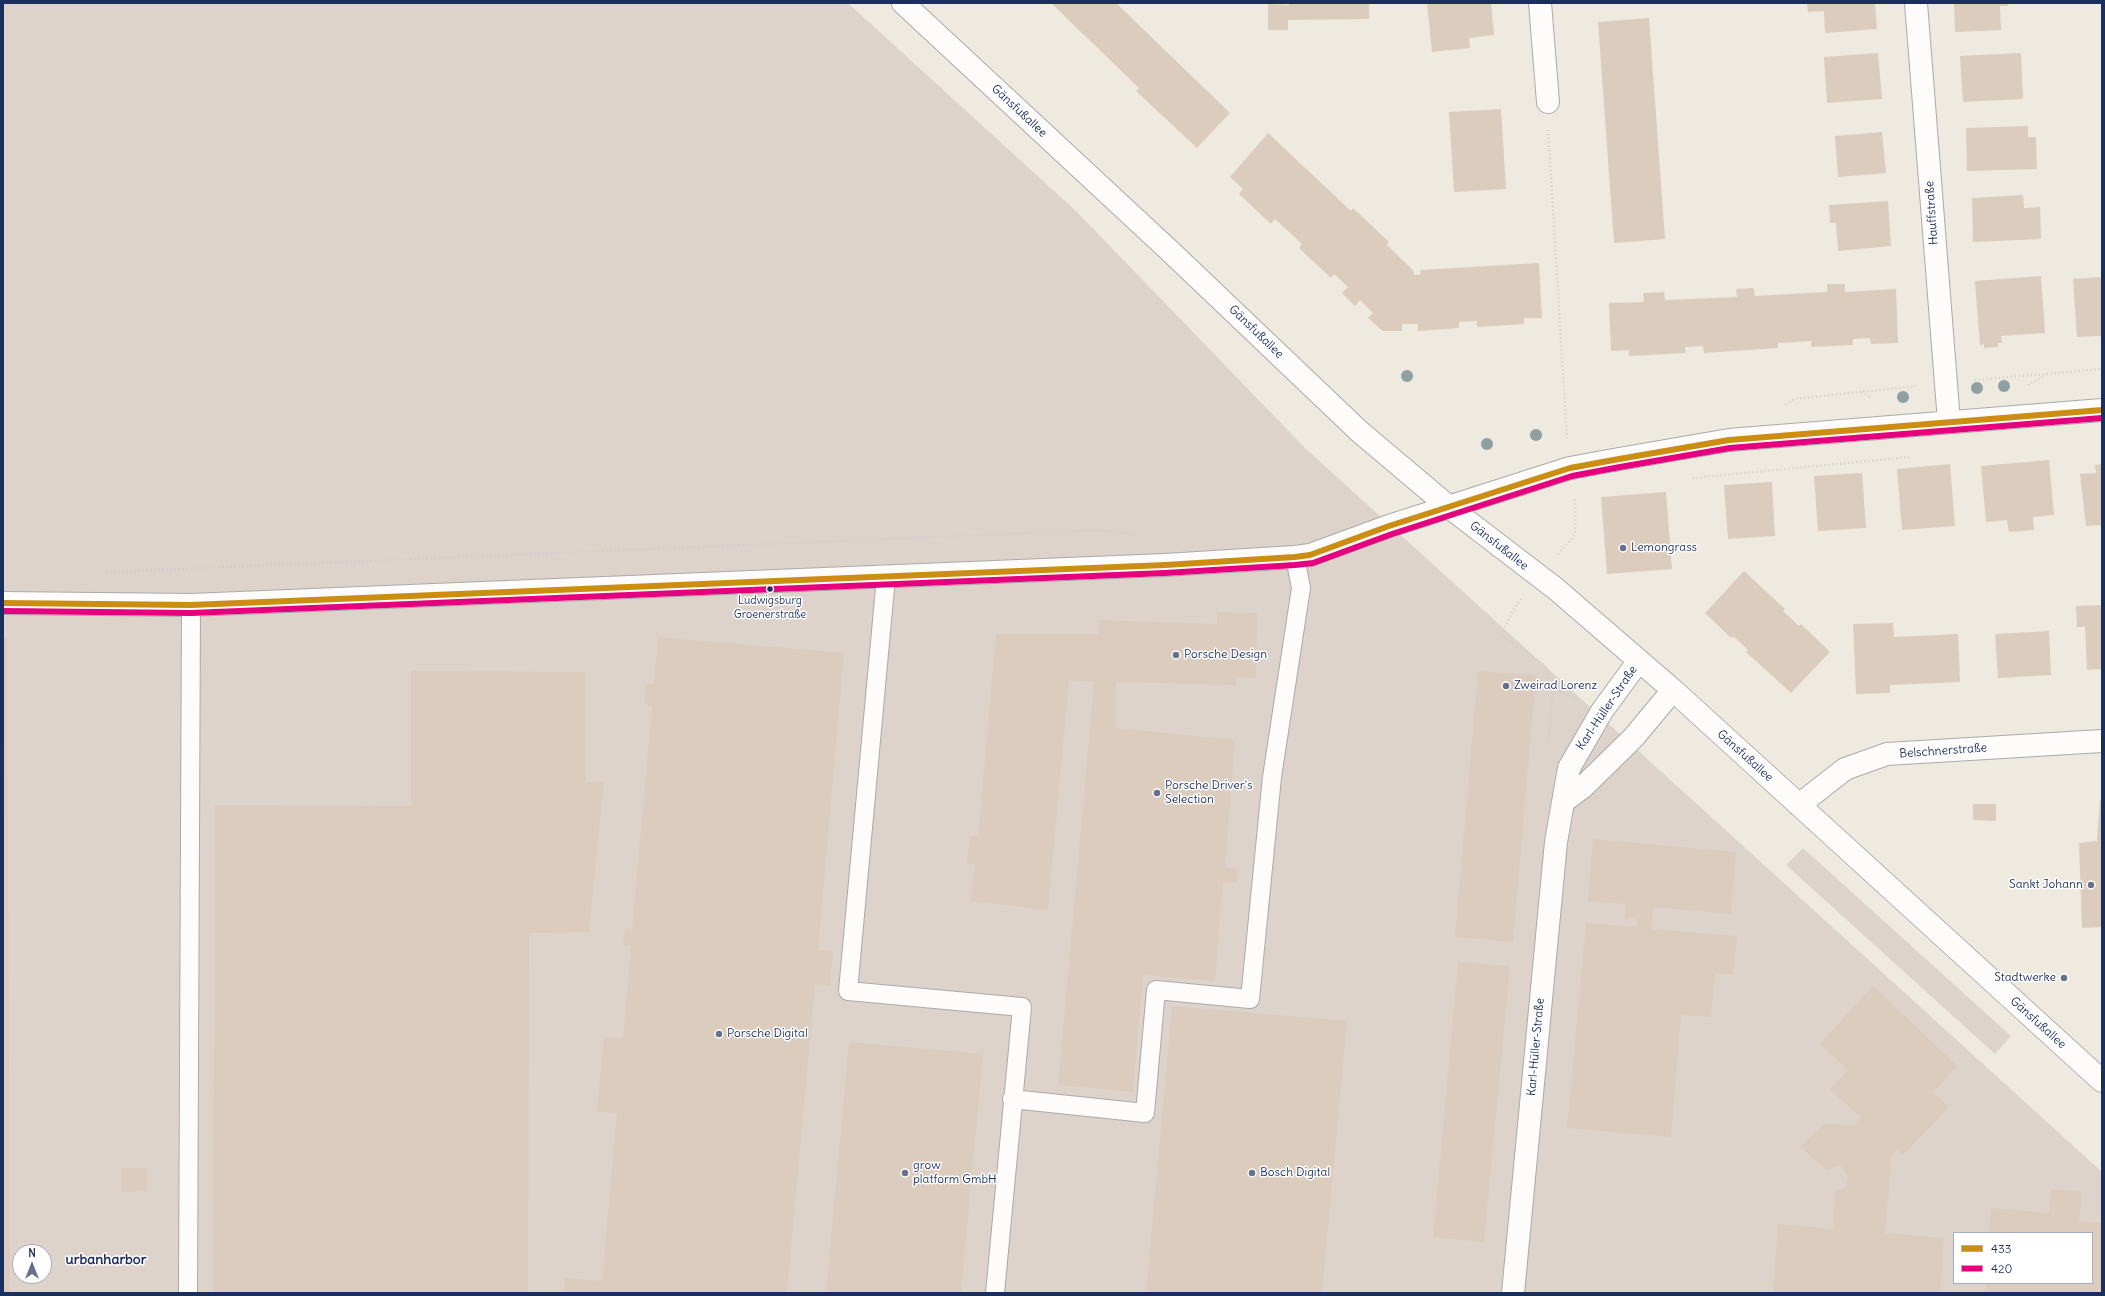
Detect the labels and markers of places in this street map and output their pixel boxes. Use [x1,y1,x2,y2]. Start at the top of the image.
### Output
place label: Lemongrass [1631,541,1697,555]
marker: Lemongrass [1618,543,1628,553]
marker: Ludwigsburg Groenerstraße [765,584,775,594]
place label: Ludwigsburg Groenerstraße [734,594,806,620]
place label: Porsche Design [1184,648,1267,662]
marker: Porsche Design [1171,650,1181,660]
place label: Zweirad Lorenz [1514,679,1597,693]
marker: Zweirad Lorenz [1501,681,1511,691]
place label: Porsche Driver's Selection [1165,779,1252,807]
marker: Porsche Driver's Selection [1152,788,1162,798]
place label: Sankt Johann [2009,878,2083,892]
marker: Sankt Johann [2086,880,2096,890]
place label: Stadtwerke [1994,971,2056,985]
marker: Stadtwerke [2059,973,2069,983]
place label: Porsche Digital [727,1027,808,1041]
marker: Porsche Digital [714,1029,724,1039]
place label: grow platform GmbH [913,1159,997,1187]
place label: Bosch Digital [1260,1166,1330,1180]
marker: grow platform GmbH [900,1168,910,1178]
marker: Bosch Digital [1247,1168,1257,1178]

